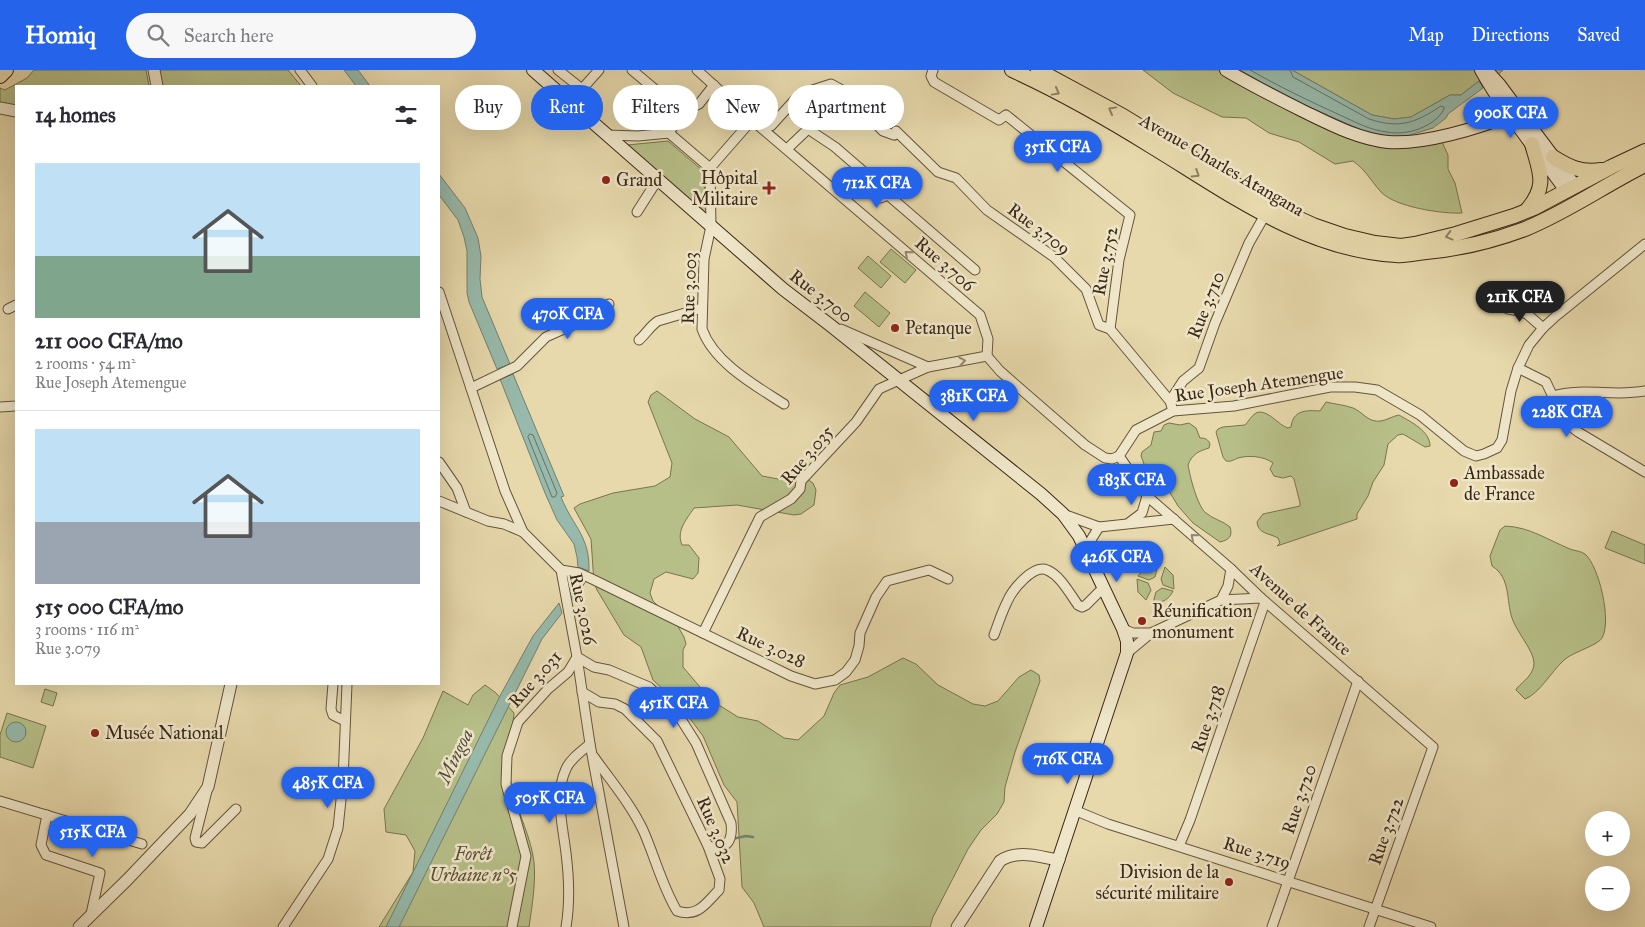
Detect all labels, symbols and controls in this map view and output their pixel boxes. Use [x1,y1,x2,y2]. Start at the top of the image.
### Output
search box [126,13,476,58]
text: Homiq [25,20,96,50]
icon: search [144,21,172,49]
text: Search here [184,24,274,47]
text: Map [1408,24,1444,46]
text: Directions [1472,24,1549,46]
text: Saved [1577,24,1620,46]
chip: Buy [455,85,521,130]
chip: Rent [531,85,603,130]
chip: Filters [613,85,698,130]
chip: New [708,85,778,130]
chip: Apartment [788,85,904,130]
one-way arrow [1050,85,1059,95]
pin: 900K CFA [1459,97,1563,139]
icon: filters [392,101,420,129]
text: 14 homes [35,102,116,128]
text: 900K CFA [1474,103,1548,122]
one-way arrow [1108,107,1117,117]
street label: Avenue Charles Atangana [1134,108,1308,222]
pin: 351K CFA [1006,131,1110,173]
text: 351K CFA [1025,137,1091,156]
pin: 712K CFA [825,166,929,209]
place label: Hôpital Militaire [692,167,758,210]
one-way arrow [1190,167,1199,177]
place label: Grand [616,169,662,191]
text: 712K CFA [843,173,911,192]
marker: Grand [600,174,612,186]
marker: Hôpital Militaire [762,181,776,195]
icon: home [183,196,273,286]
street label: Rue 3.709 [1003,198,1075,260]
street label: Rue 3.752 [1088,224,1123,298]
one-way arrow [1446,230,1454,240]
street label: Rue 3.706 [910,232,980,297]
one-way arrow [905,250,914,259]
street label: Rue 3.003 [677,251,701,325]
street label: Rue 3.700 [785,265,857,327]
street label: Rue 3.710 [1183,268,1229,342]
pin: 211K CFA [1468,280,1572,323]
text: 211K CFA [1487,287,1553,306]
pin: 470K CFA [516,298,620,340]
text: 470K CFA [532,304,604,323]
place label: Petanque [905,317,972,340]
marker: Petanque [889,322,901,334]
text: 211 000 CFA/mo [35,328,183,354]
text: 2 rooms · 54 m² [35,354,136,373]
one-way arrow [957,356,966,366]
street label: Rue Joseph Atemengue [1173,361,1345,408]
text: Rue Joseph Atemengue [35,373,186,392]
pin: 381K CFA [922,380,1026,422]
text: 381K CFA [940,386,1008,405]
pin: 228K CFA [1515,396,1619,438]
text: 228K CFA [1532,402,1602,421]
street label: Rue 3.035 [776,420,838,489]
icon: home [183,461,273,551]
place label: Ambassade de France [1463,462,1545,505]
pin: 183K CFA [1080,464,1184,506]
text: 183K CFA [1098,470,1166,489]
marker: Ambassade de France [1448,477,1460,489]
one-way arrow [1191,533,1200,542]
pin: 426K CFA [1065,540,1169,583]
text: 426K CFA [1081,547,1153,566]
street label: Avenue de France [1245,557,1356,660]
street label: Rue 3.026 [565,571,602,648]
text: 515 000 CFA/mo [35,594,184,620]
place label: Réunification monument [1152,600,1252,643]
marker: Réunification monument [1136,615,1148,627]
text: 3 rooms · 116 m² [35,620,139,639]
street label: Rue 3.028 [733,622,809,672]
text: Rue 3.079 [35,639,101,658]
street label: Rue 3.031 [504,646,566,712]
street label: Rue 3.718 [1186,683,1230,755]
pin: 451K CFA [622,686,726,729]
text: 451K CFA [640,693,708,712]
place label: Musée National [105,722,224,744]
water label: Mingoa [431,725,478,789]
marker: Musée National [89,727,101,739]
pin: 716K CFA [1016,742,1120,785]
text: 716K CFA [1033,749,1103,768]
street label: Rue 3.720 [1277,761,1321,837]
pin: 485K CFA [276,766,380,809]
text: 485K CFA [292,773,364,792]
pin: 505K CFA [498,782,602,824]
text: 505K CFA [515,788,585,807]
street label: Rue 3.032 [692,793,740,867]
street label: Rue 3.722 [1364,794,1408,868]
map controls [1585,811,1630,911]
button: + [1585,811,1630,856]
pin: 515K CFA [41,816,145,858]
text: 515K CFA [59,822,127,841]
street label: Rue 3.719 [1221,832,1293,874]
park label: Forêt Urbaine n°5 [429,843,517,886]
place label: Division de la sécurité militaire [1096,861,1219,904]
button: − [1585,866,1630,911]
marker: Division de la sécurité militaire [1223,876,1235,888]

